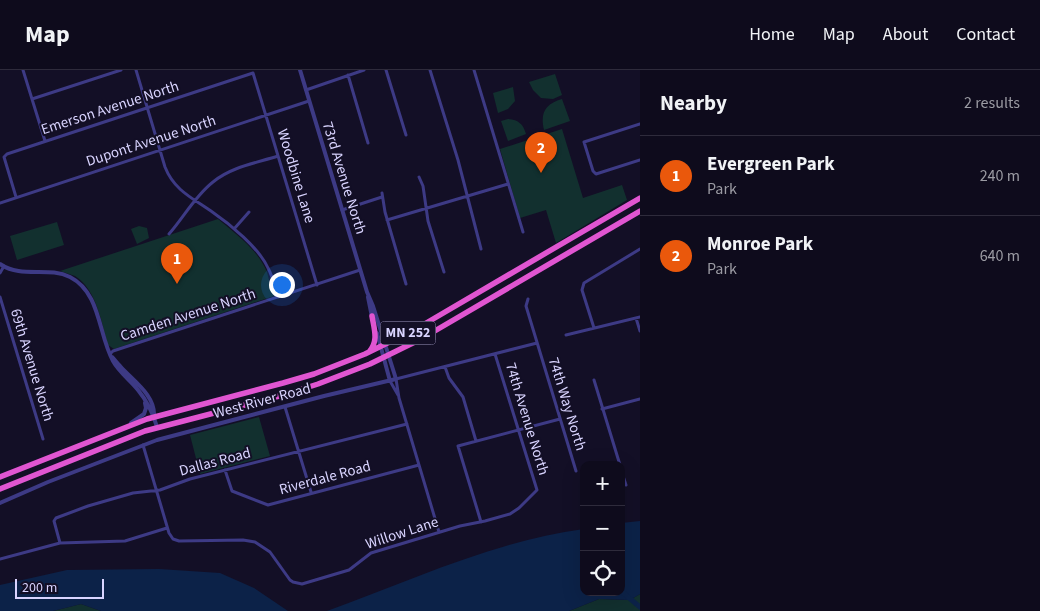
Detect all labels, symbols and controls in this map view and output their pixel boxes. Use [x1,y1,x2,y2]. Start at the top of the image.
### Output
text: Map [25,17,70,52]
text: Home [749,22,795,47]
text: Map [823,22,855,47]
text: About [883,22,928,47]
text: Contact [956,22,1015,47]
street label: Emerson Avenue North [38,76,182,140]
text: Nearby [660,88,727,118]
text: 2 results [964,92,1020,114]
street label: Dupont Avenue North [83,110,219,172]
street label: 73rd Avenue North [317,119,371,237]
street label: Woodbine Lane [272,126,320,226]
pin: 2 [525,132,557,173]
text: Evergreen Park [707,151,835,178]
text: 1 [672,165,680,187]
text: 240 m [980,165,1020,187]
text: Park [707,178,737,200]
text: Monroe Park [707,231,813,258]
pin: 1 [161,243,193,284]
text: 2 [672,245,680,267]
text: 640 m [980,245,1020,267]
text: Park [707,258,737,280]
your location [269,272,295,298]
street label: Camden Avenue North [118,283,258,347]
street label: 69th Avenue North [5,306,59,424]
road number: MN 252 [380,322,436,344]
street label: 74th Way North [543,355,591,453]
street label: 74th Avenue North [500,360,554,478]
street label: West River Road [211,378,313,424]
street label: Dallas Road [177,442,253,482]
street label: Riverdale Road [277,456,373,500]
map controls [580,461,625,596]
button: + [580,461,625,506]
button: − [580,506,625,551]
street label: Willow Lane [363,511,441,555]
button: locate [580,551,625,596]
scale bar [15,576,104,599]
text: 200 m [22,578,57,598]

